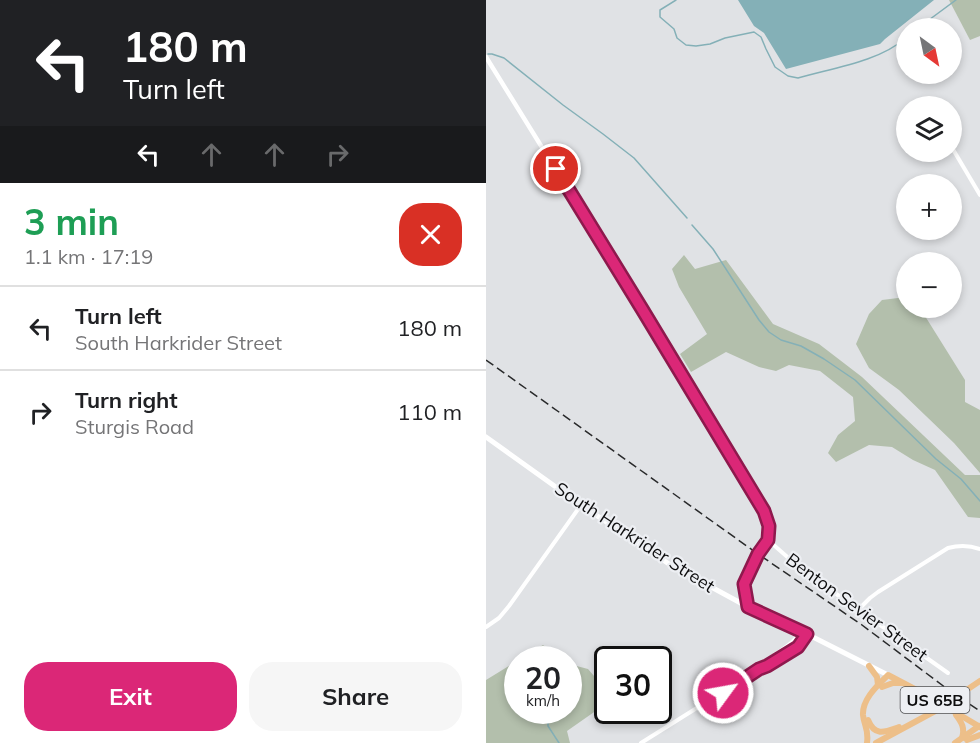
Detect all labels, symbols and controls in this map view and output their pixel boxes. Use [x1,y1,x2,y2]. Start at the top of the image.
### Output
north arrow [896,18,962,84]
map controls [896,18,962,318]
text: 180 m [123,20,248,73]
icon: left [24,24,102,102]
text: Turn left [123,72,225,106]
button: layers [896,96,962,162]
icon: left [132,138,165,171]
icon: ahead [195,138,228,171]
icon: ahead [258,138,291,171]
icon: right [321,138,354,171]
pin [530,143,581,194]
icon: arrive [539,152,572,185]
button: + [896,174,962,240]
text: 3 min [24,199,119,244]
button: close [399,203,462,266]
text: 1.1 km · 17:19 [24,244,153,269]
button: − [896,252,962,318]
text: Turn left [75,302,162,330]
icon: left [24,312,57,345]
text: 180 m [397,314,462,342]
text: South Harkrider Street [75,330,282,355]
text: Turn right [75,386,178,414]
icon: right [24,396,57,429]
text: 110 m [397,398,462,426]
text: Sturgis Road [75,414,194,439]
street label: South Harkrider Street [551,477,719,597]
street label: Benton Sevier Street [782,548,932,666]
speed limit sign: 30 [594,646,672,724]
text: 20 [525,659,561,697]
position arrow [691,661,755,725]
button: Exit [24,662,237,731]
button: Share [249,662,462,731]
road number: US 65B [900,687,970,713]
text: km/h [526,691,560,710]

